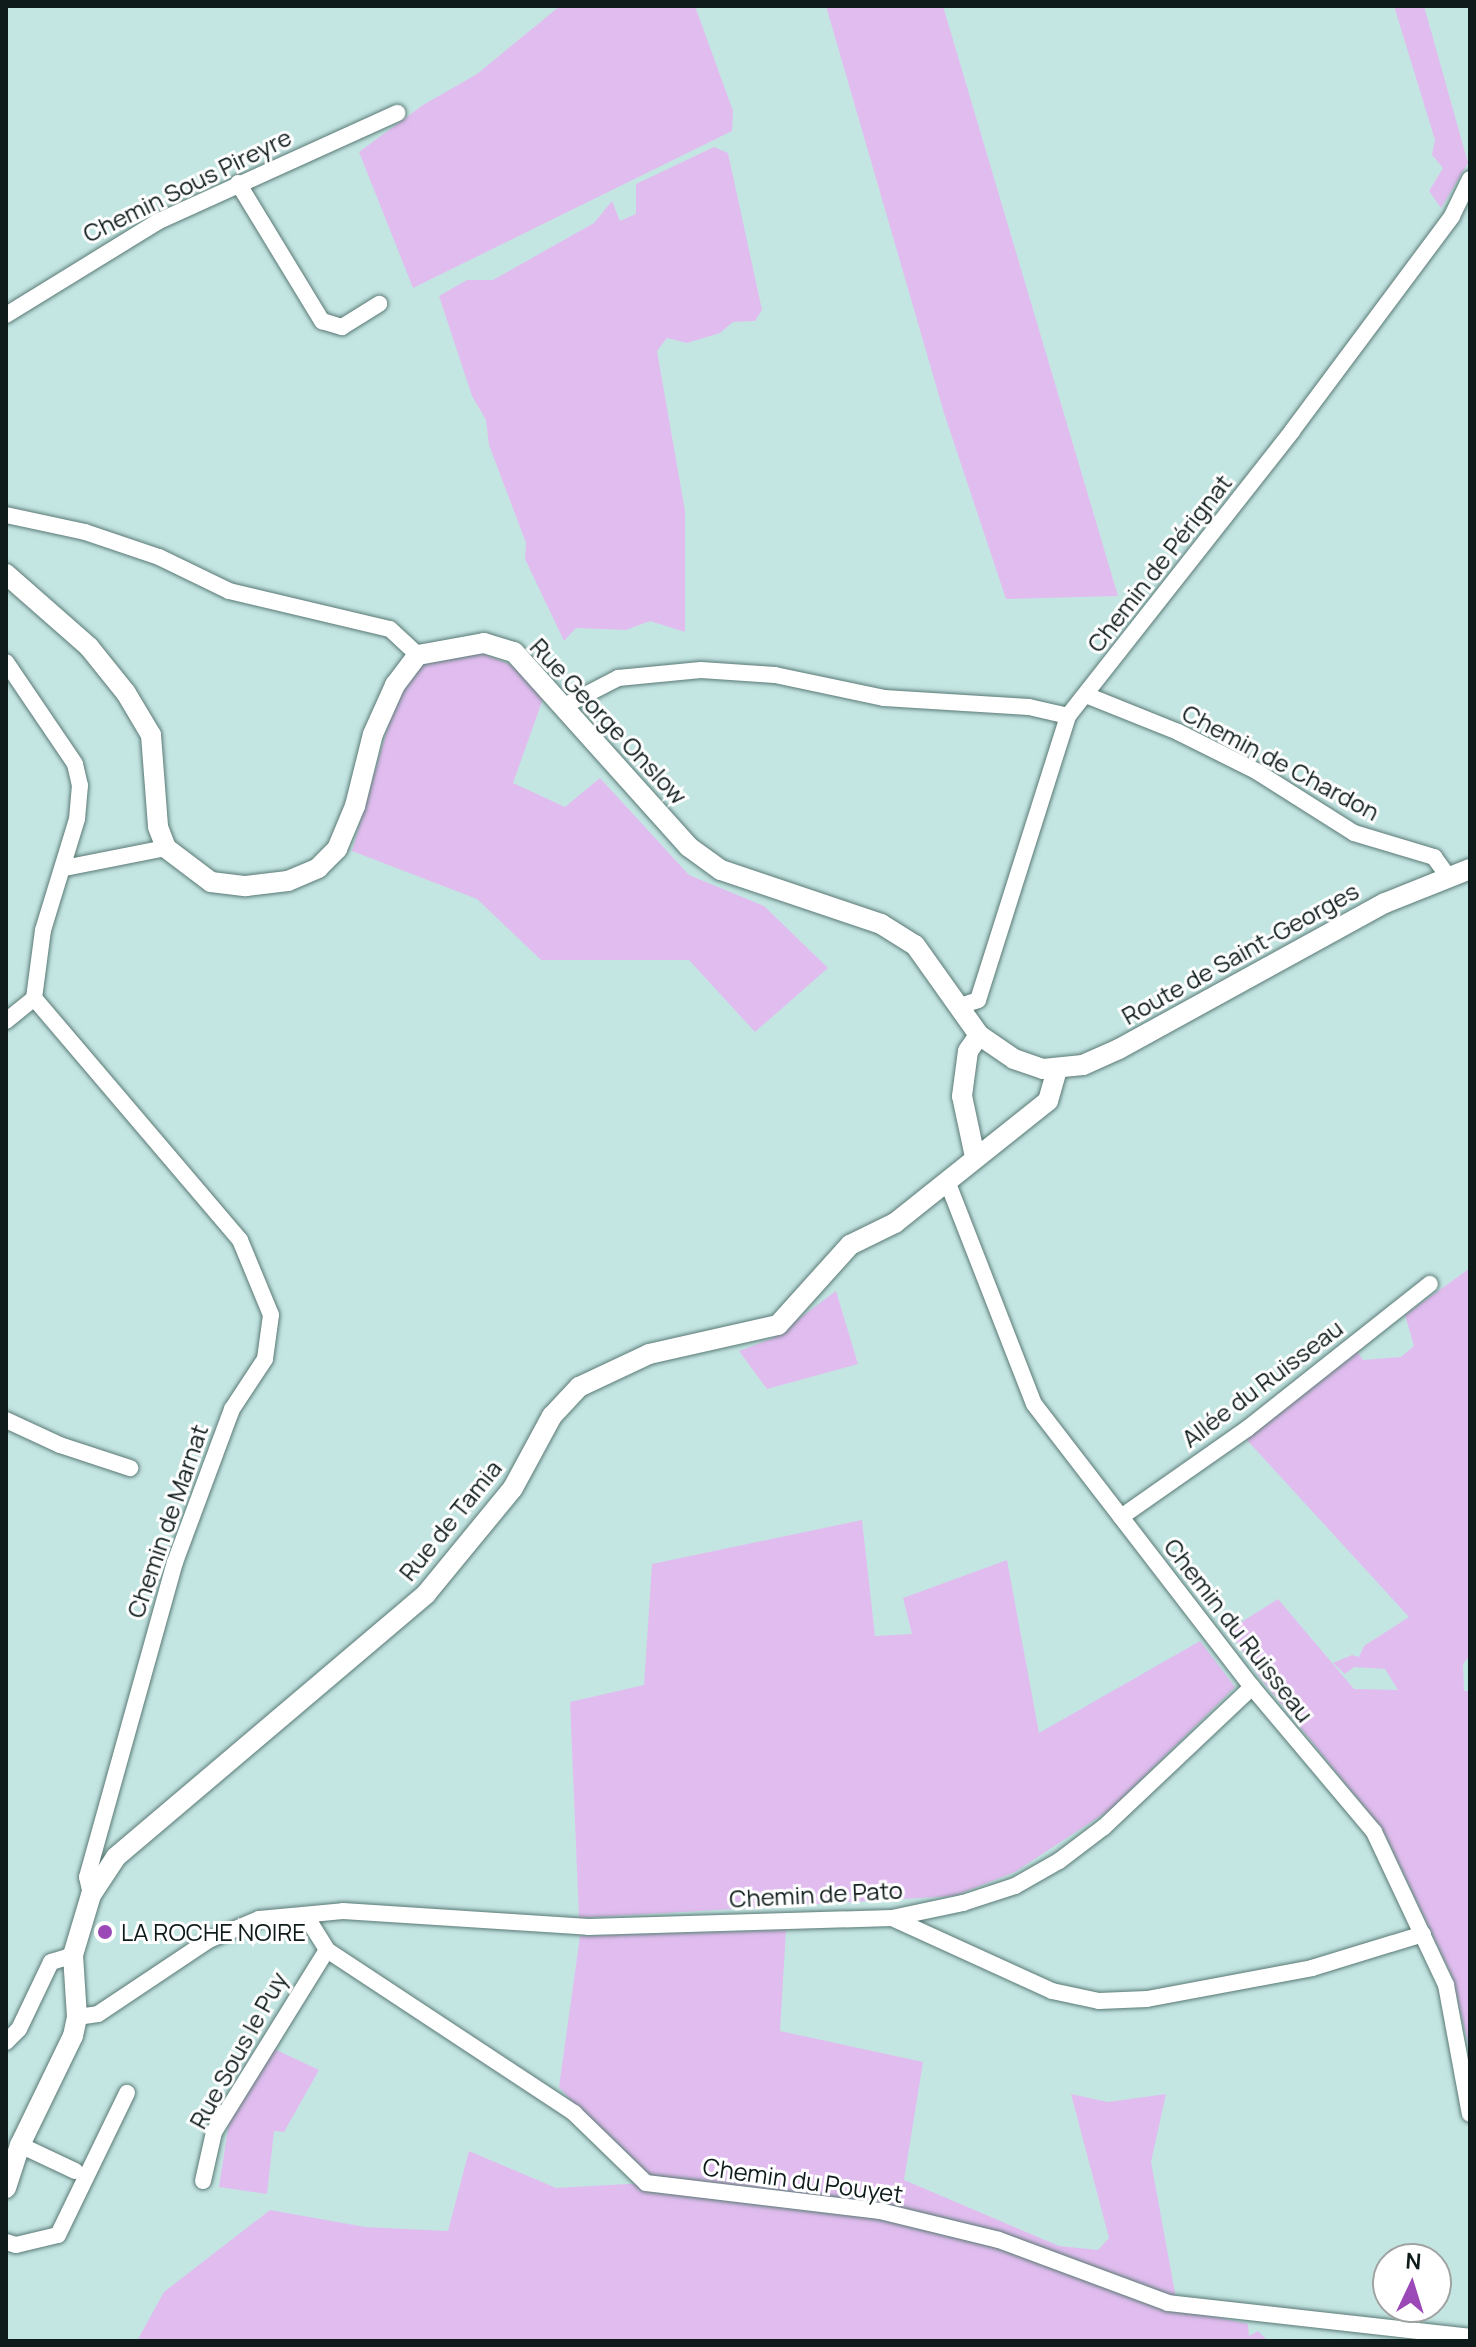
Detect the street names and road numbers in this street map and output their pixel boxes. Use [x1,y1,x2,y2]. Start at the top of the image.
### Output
street label: Chemin Sous Pireyre [78,122,296,248]
street label: Chemin de Pérignat [1081,468,1237,658]
street label: Rue George Onslow [525,632,693,810]
street label: Chemin de Chardon [1178,698,1384,826]
street label: Route de Saint-Georges [1117,876,1363,1030]
street label: Allée du Ruisseau [1176,1313,1348,1453]
street label: Chemin de Marnat [120,1421,214,1621]
street label: Rue de Tamia [393,1454,507,1586]
street label: Chemin du Ruisseau [1158,1533,1320,1727]
street label: Chemin de Pato [728,1875,904,1913]
street label: Rue Sous le Puy [183,1967,293,2133]
street label: Chemin du Pouyet [701,2152,905,2208]

